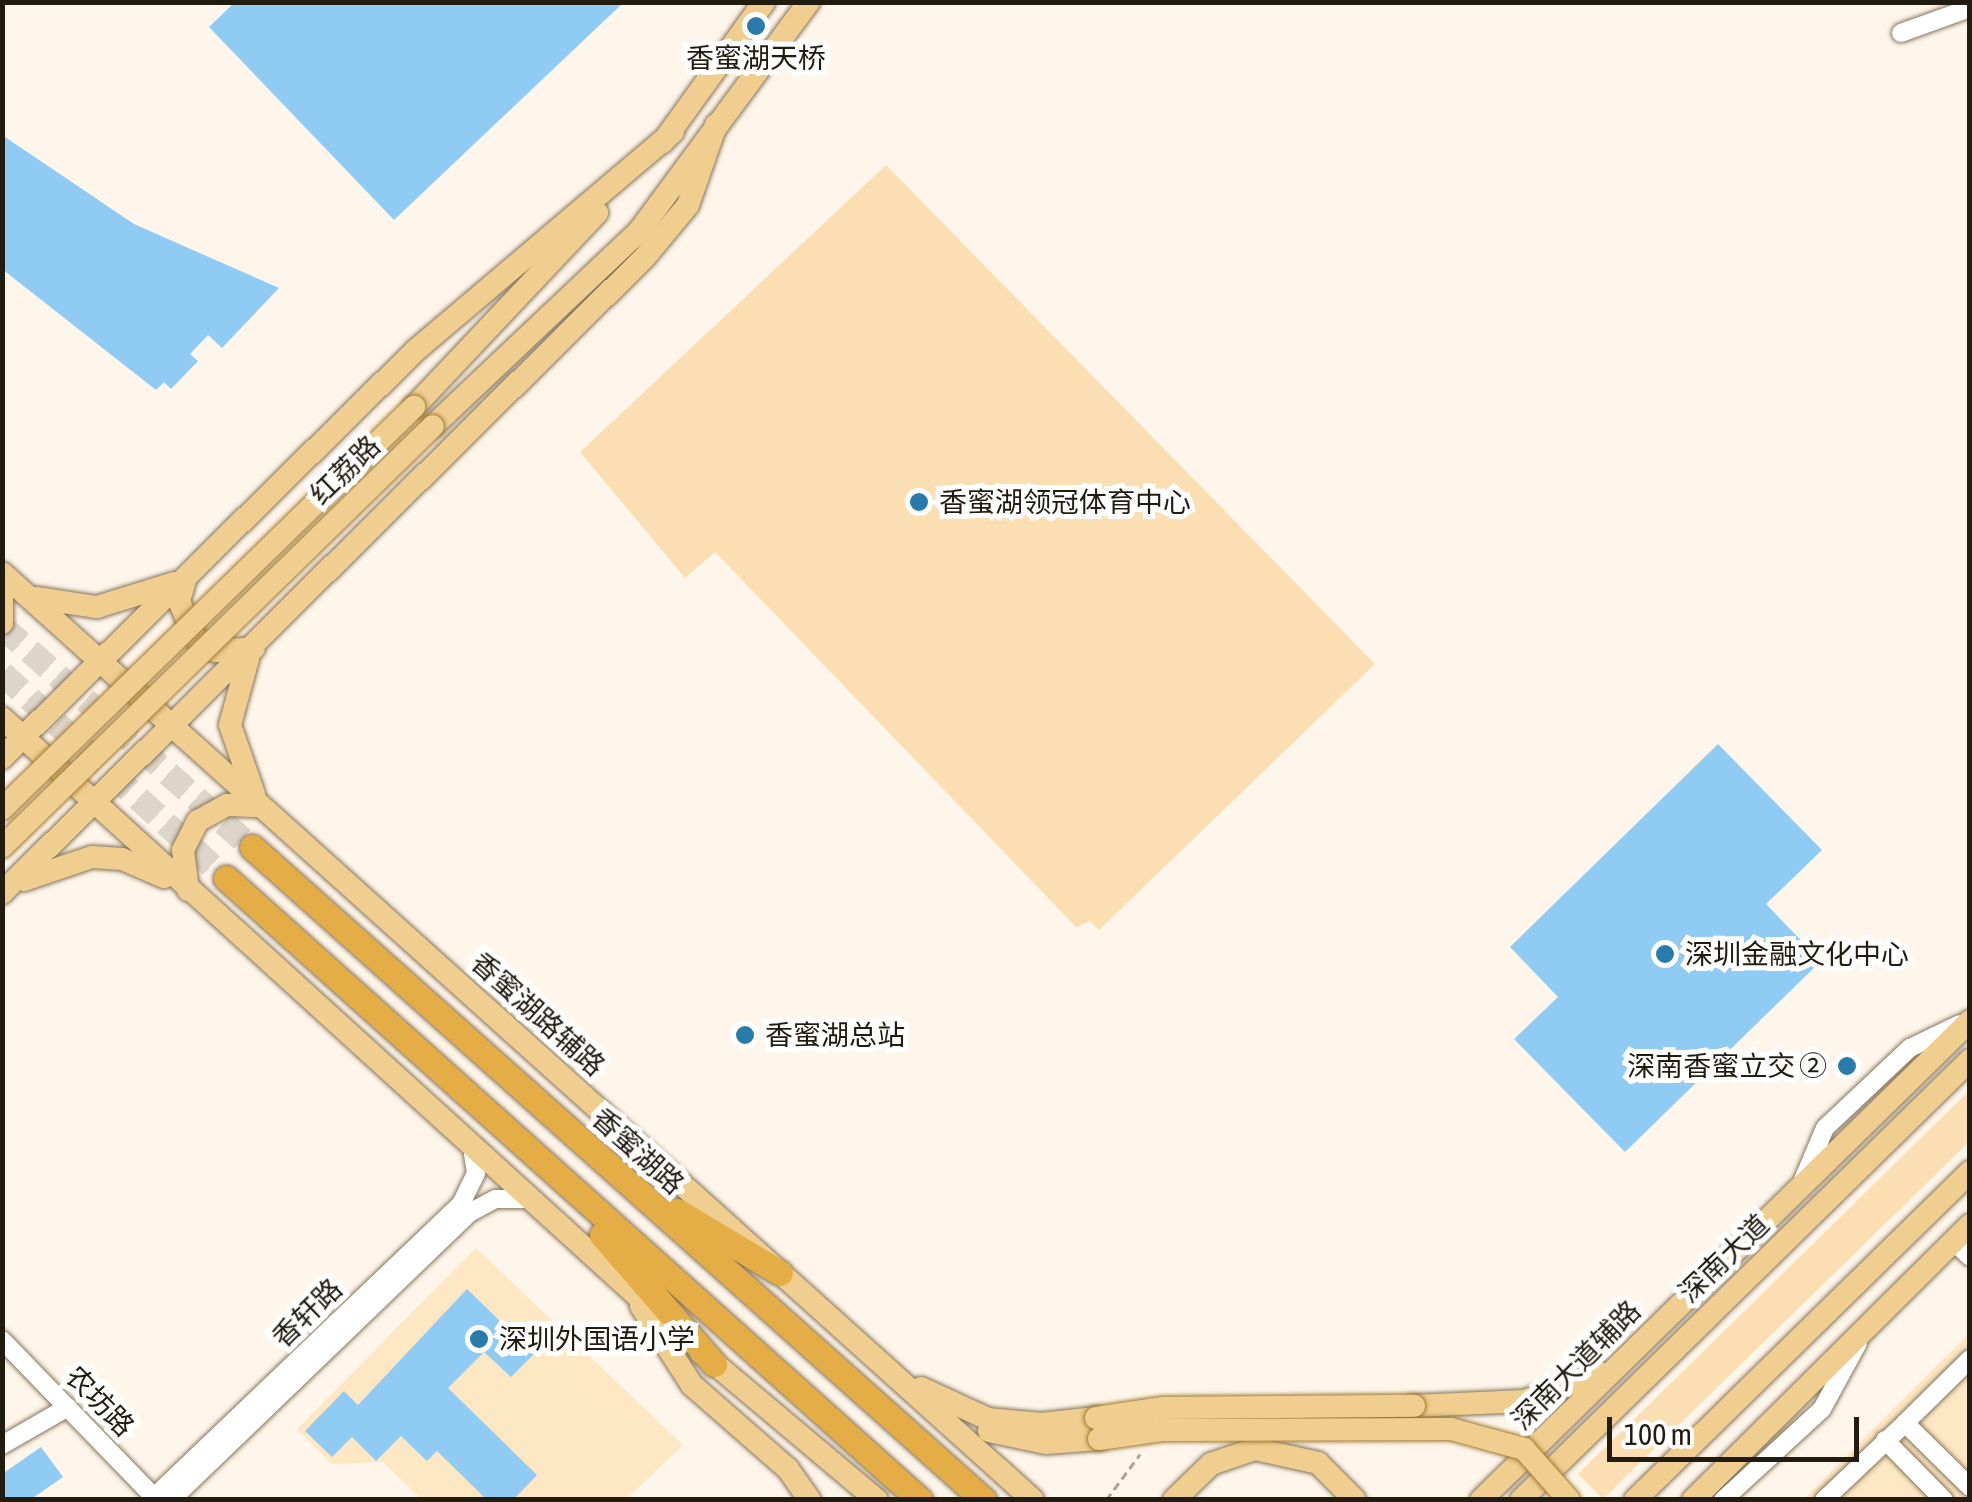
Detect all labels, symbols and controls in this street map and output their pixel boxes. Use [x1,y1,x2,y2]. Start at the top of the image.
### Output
marker: 香蜜湖天桥 [745,15,767,37]
place label: 香蜜湖天桥 [686,41,826,75]
street label: 红荔路 [303,429,387,511]
place label: 香蜜湖领冠体育中心 [939,485,1191,519]
marker: 香蜜湖领冠体育中心 [908,491,930,513]
place label: 深圳金融文化中心 [1685,937,1909,971]
marker: 深圳金融文化中心 [1654,943,1676,965]
street label: 香蜜湖路辅路 [464,945,612,1083]
place label: 香蜜湖总站 [765,1018,905,1052]
marker: 香蜜湖总站 [734,1024,756,1046]
place label: 深南香蜜立交 ② [1627,1049,1827,1083]
marker: 深南香蜜立交 ② [1836,1055,1858,1077]
street label: 香蜜湖路 [585,1101,691,1201]
street label: 深南大道 [1672,1207,1776,1309]
street label: 香轩路 [265,1272,349,1354]
street label: 深南大道辅路 [1505,1294,1647,1436]
place label: 深圳外国语小学 [499,1322,695,1356]
marker: 深圳外国语小学 [468,1328,490,1350]
street label: 农坊路 [59,1359,141,1443]
scale bar [1612,1397,1864,1459]
text: 100 m [1624,1417,1692,1451]

